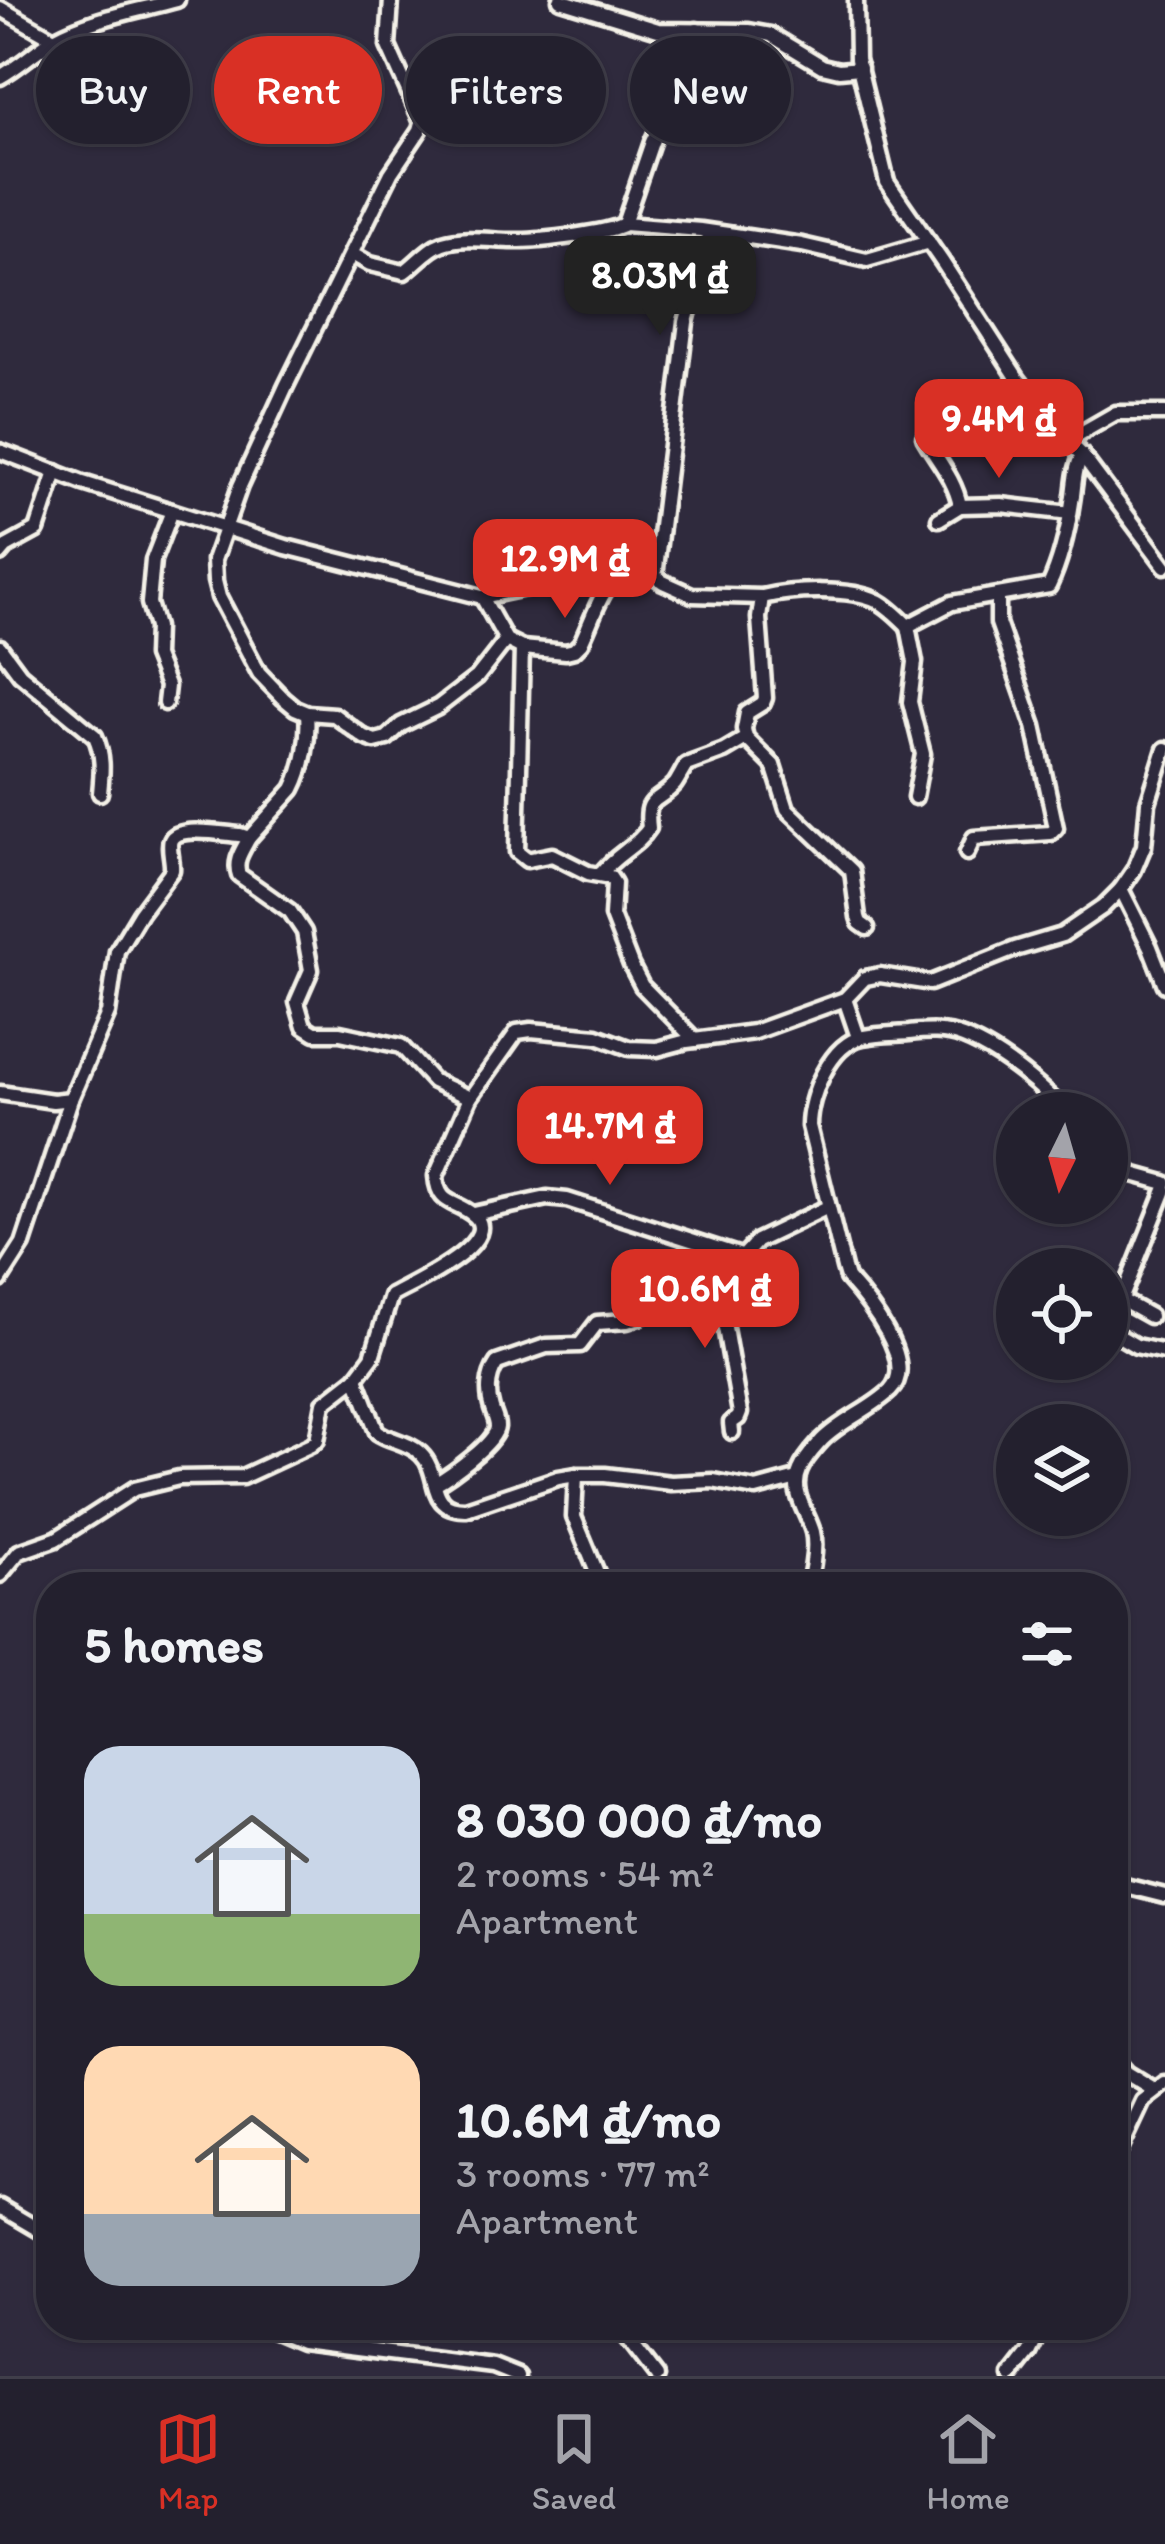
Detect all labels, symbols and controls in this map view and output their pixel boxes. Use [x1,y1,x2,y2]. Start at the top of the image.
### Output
chip: Buy [36,36,190,144]
chip: Rent [214,36,382,144]
chip: Filters [406,36,606,144]
chip: New [630,36,791,144]
pin: 8.03M ₫ [549,236,771,338]
text: 8.03M ₫ [591,251,729,298]
pin: 9.4M ₫ [901,379,1097,481]
text: 9.4M ₫ [942,394,1056,441]
pin: 12.9M ₫ [454,519,676,621]
text: 12.9M ₫ [500,534,630,581]
pin: 14.7M ₫ [499,1086,721,1188]
north arrow [996,1092,1128,1224]
map controls [996,1092,1128,1536]
text: 14.7M ₫ [544,1101,676,1148]
button: locate [996,1248,1128,1380]
pin: 10.6M ₫ [594,1249,816,1351]
text: 10.6M ₫ [638,1264,772,1311]
button: layers [996,1404,1128,1536]
icon: filters [1014,1611,1080,1677]
text: 5 homes [84,1614,264,1675]
text: 8 030 000 ₫/mo [456,1789,822,1850]
icon: home [180,1794,324,1938]
text: 2 rooms · 54 m² [456,1850,714,1897]
text: Apartment [456,1897,638,1944]
text: 10.6M ₫/mo [456,2089,721,2150]
icon: home [180,2094,324,2238]
text: 3 rooms · 77 m² [456,2150,710,2197]
text: Apartment [456,2197,638,2244]
tab: Map [155,2406,221,2517]
tab: Saved [532,2406,616,2517]
tab: Home [927,2406,1010,2517]

